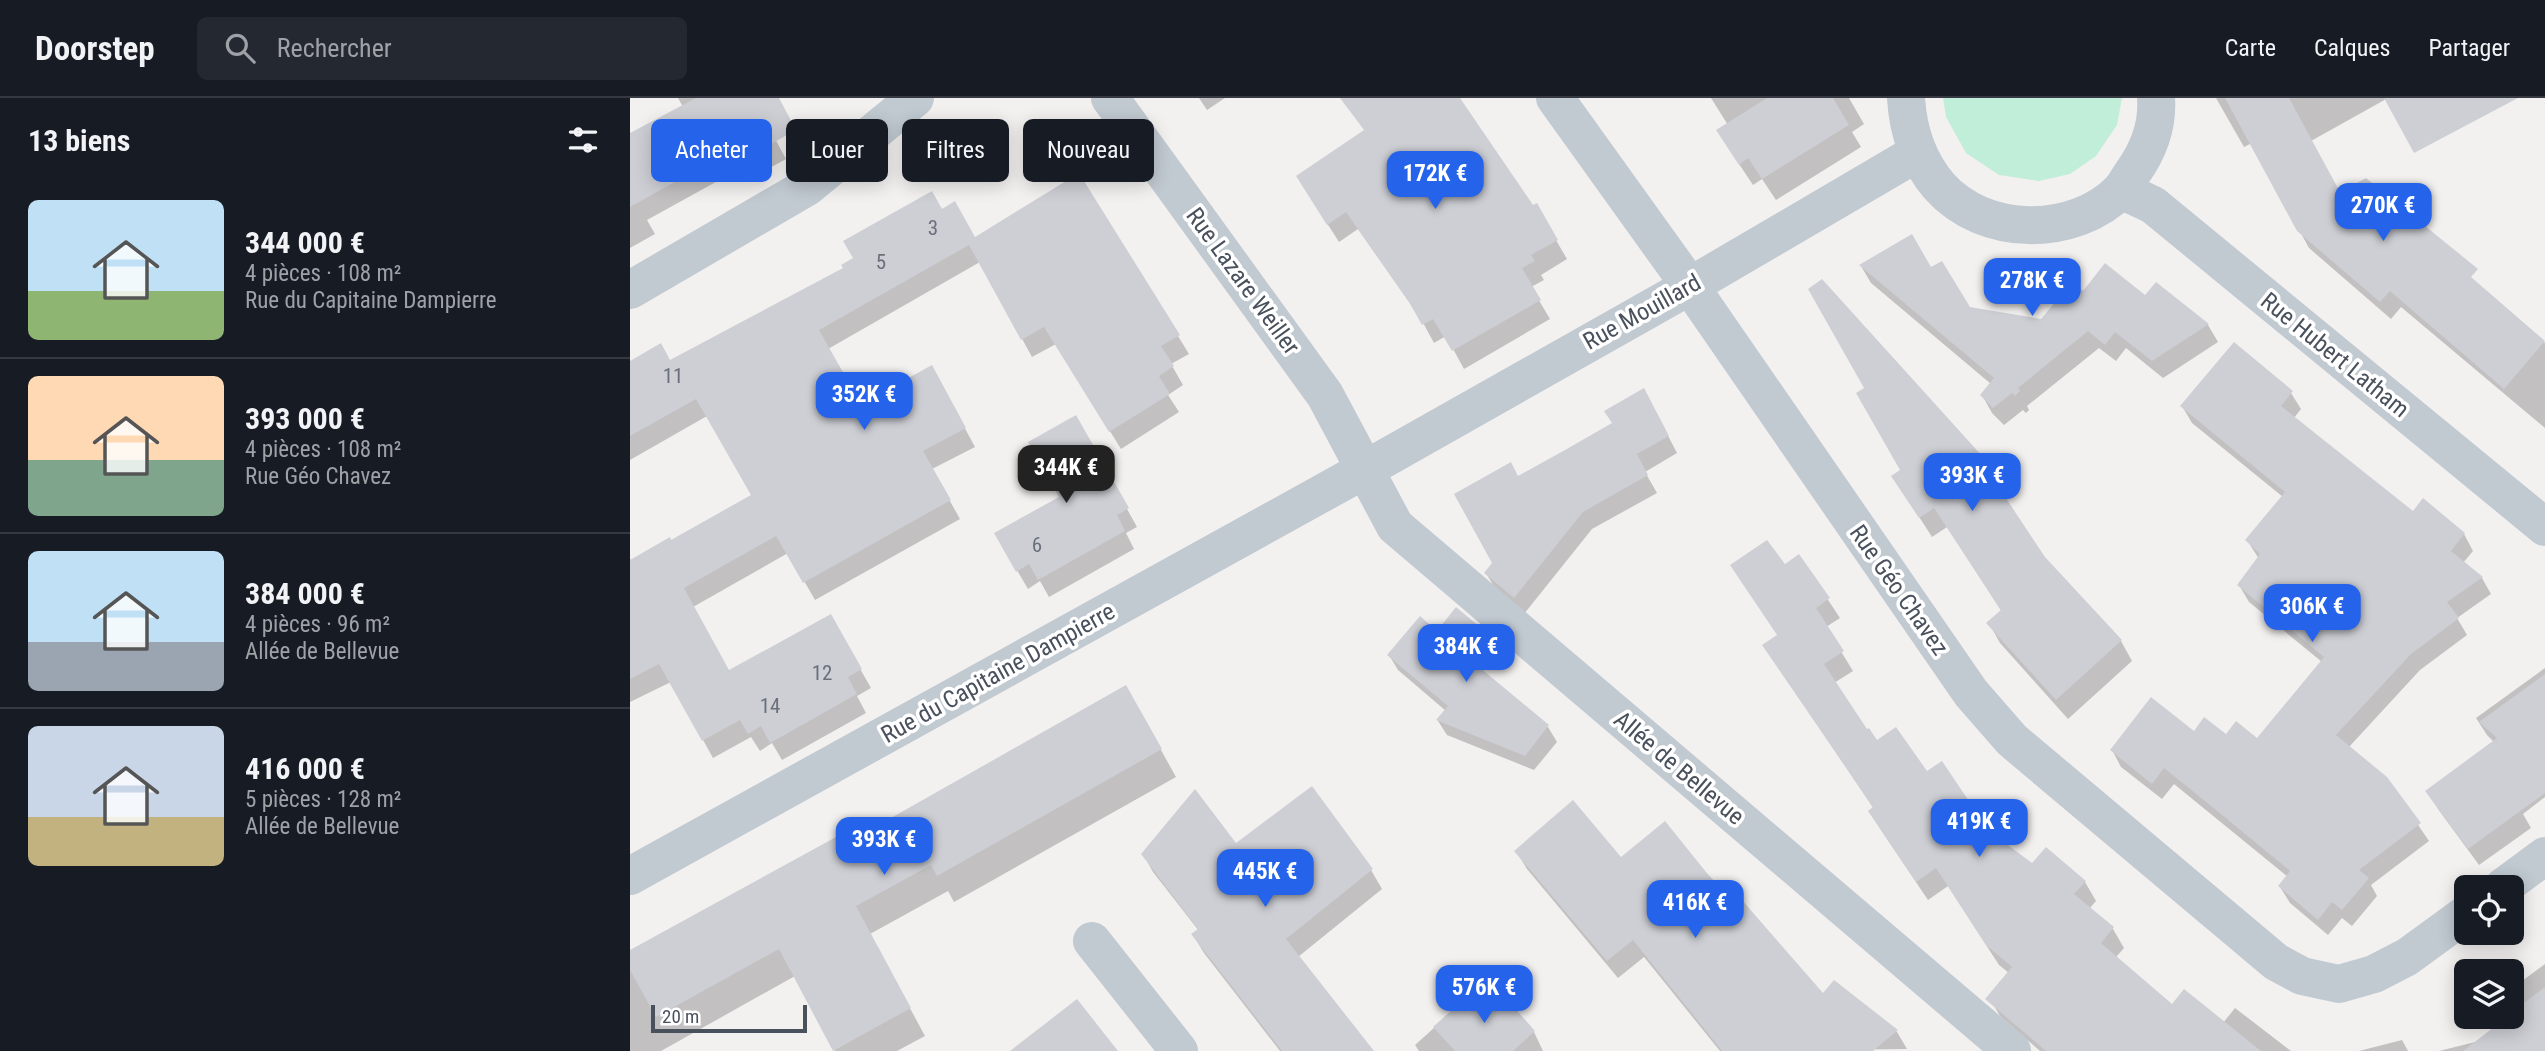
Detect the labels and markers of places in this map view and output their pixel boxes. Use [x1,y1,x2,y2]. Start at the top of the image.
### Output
pin: 172K € [1378,152,1492,211]
pin: 270K € [2326,184,2440,243]
pin: 278K € [1975,258,2089,318]
pin: 352K € [807,372,921,432]
pin: 344K € [1009,446,1123,505]
pin: 393K € [1915,454,2029,513]
pin: 306K € [2255,584,2369,644]
pin: 384K € [1409,624,1523,684]
pin: 419K € [1922,800,2036,859]
pin: 393K € [827,818,941,877]
pin: 445K € [1208,850,1322,909]
pin: 416K € [1638,880,1752,940]
pin: 576K € [1427,965,1541,1025]

